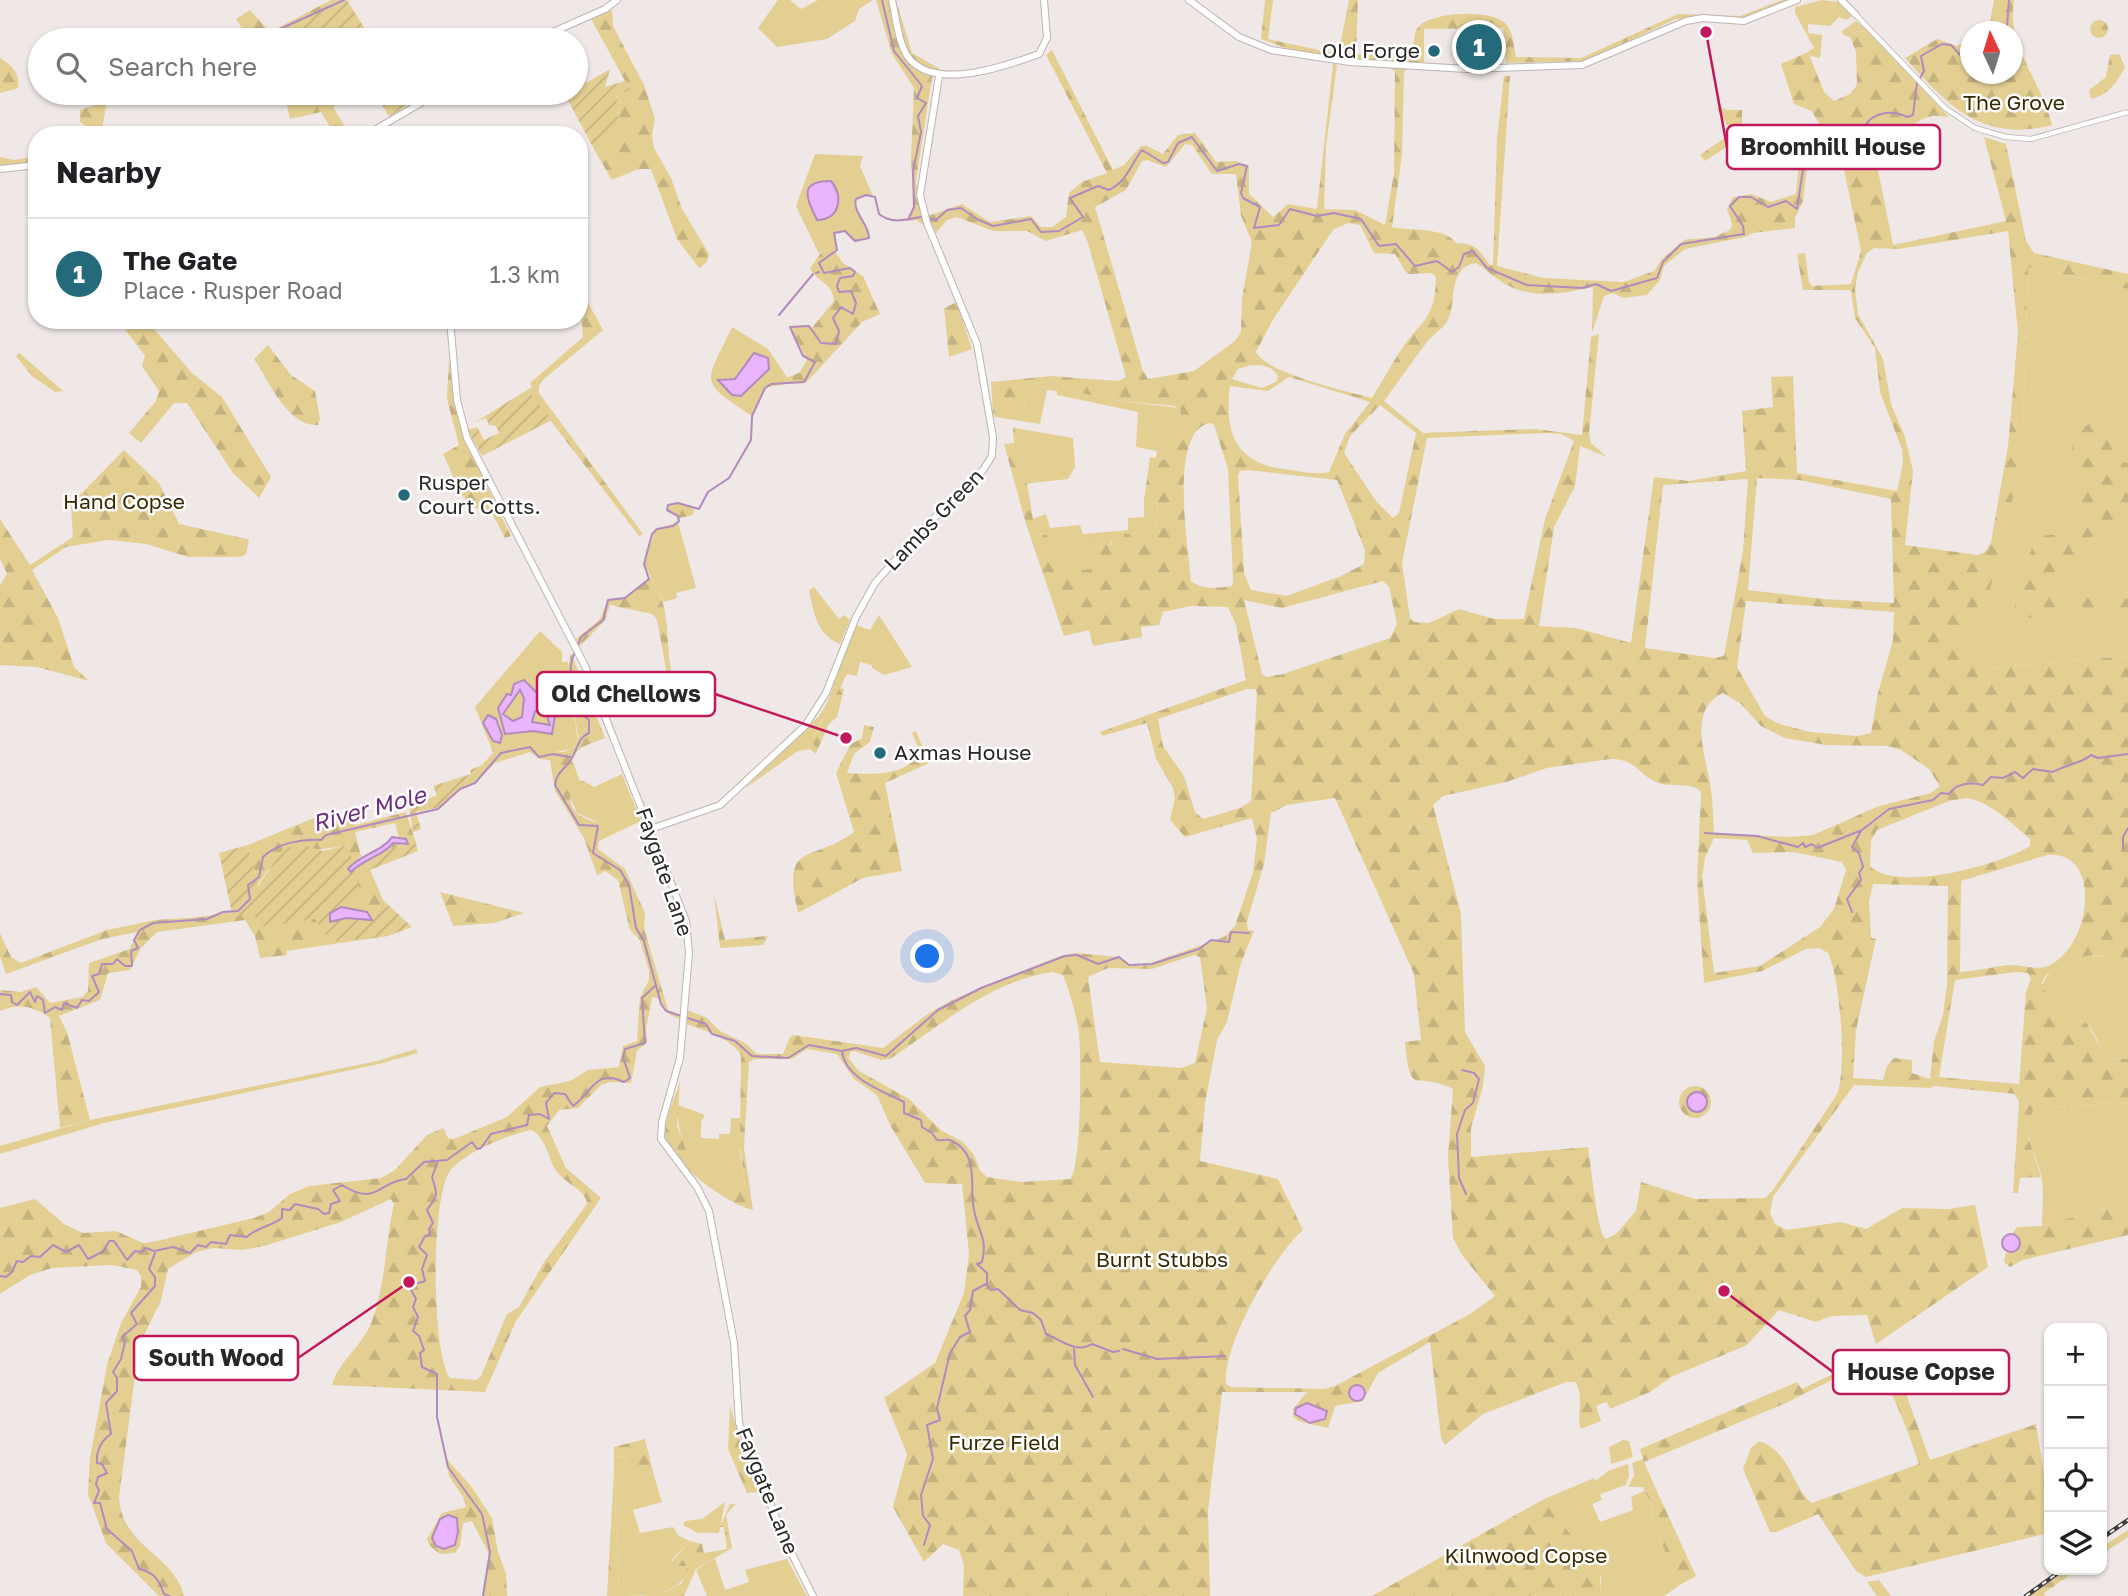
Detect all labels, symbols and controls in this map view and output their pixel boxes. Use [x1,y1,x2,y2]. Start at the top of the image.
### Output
pin: 1 [1456,21,1502,73]
north arrow [1960,21,2023,84]
search box [28,28,588,105]
place label: Old Forge [1322,37,1420,63]
marker: Old Forge [1426,43,1442,59]
icon: search [52,48,90,86]
text: Search here [108,51,257,82]
park label: The Grove [1963,89,2065,115]
callout: Broomhill House [1727,125,1940,169]
text: Broomhill House [1740,132,1926,160]
text: Nearby [56,154,161,190]
text: The Gate [123,245,237,276]
text: 1 [73,260,85,288]
text: 1.3 km [489,260,560,288]
text: Place · Rusper Road [123,276,343,304]
street label: Lambs Green [878,463,988,576]
place label: Rusper Court Cotts. [418,469,541,519]
marker: Rusper Court Cotts. [396,487,412,503]
park label: Hand Copse [63,488,185,514]
callout: Old Chellows [537,672,715,716]
text: Old Chellows [551,679,701,707]
place label: Axmas House [894,739,1031,765]
marker: Axmas House [872,745,888,761]
water label: River Mole [309,779,430,837]
street label: Faygate Lane [631,804,699,939]
your location [910,939,944,973]
park label: Burnt Stubbs [1096,1246,1228,1272]
map controls [2044,1323,2107,1575]
button: + [2044,1323,2107,1386]
callout: South Wood [134,1336,298,1380]
text: South Wood [148,1343,284,1371]
callout: House Copse [1833,1350,2009,1394]
text: House Copse [1847,1357,1995,1385]
button: − [2044,1386,2107,1449]
street label: Faygate Lane [731,1423,805,1558]
park label: Furze Field [948,1429,1060,1455]
button: locate [2044,1449,2107,1512]
button: layers [2044,1512,2107,1575]
park label: Kilnwood Copse [1445,1542,1607,1568]

